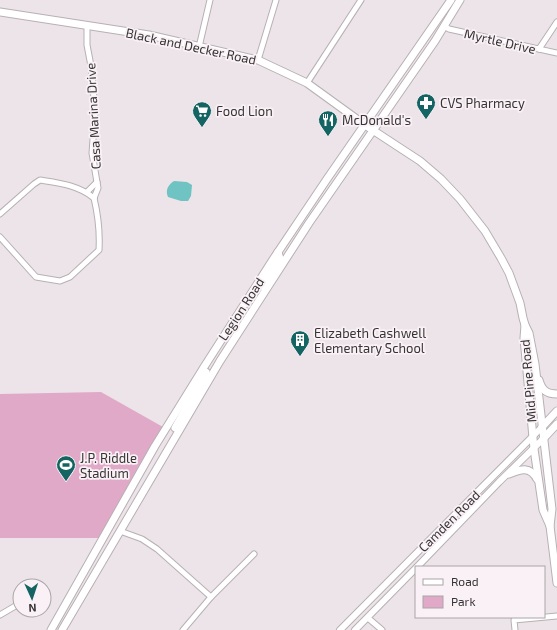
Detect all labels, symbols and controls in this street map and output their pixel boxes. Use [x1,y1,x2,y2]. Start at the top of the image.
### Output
street label: Black and Decker Road [124,24,258,68]
street label: Myrtle Drive [463,25,537,57]
street label: Casa Marina Drive [82,62,104,170]
pharmacy icon: CVS Pharmacy [415,92,437,120]
place label: CVS Pharmacy [440,95,525,111]
supermarket icon: Food Lion [191,100,213,128]
place label: Food Lion [216,103,273,119]
restaurant icon: McDonald's [317,109,339,137]
place label: McDonald's [342,112,411,128]
street label: Legion Road [215,274,267,344]
place label: Elizabeth Cashwell Elementary School [314,325,426,356]
building icon: Elizabeth Cashwell Elementary School [289,329,311,357]
street label: Mid Pine Road [516,339,540,423]
place label: J.P. Riddle Stadium [80,450,137,481]
sports icon: J.P. Riddle Stadium [55,454,77,482]
street label: Camden Road [415,487,483,555]
legend [415,566,545,618]
text: Road [451,574,479,588]
north arrow [12,578,52,618]
text: Park [451,594,476,608]
text: N [28,602,37,615]

